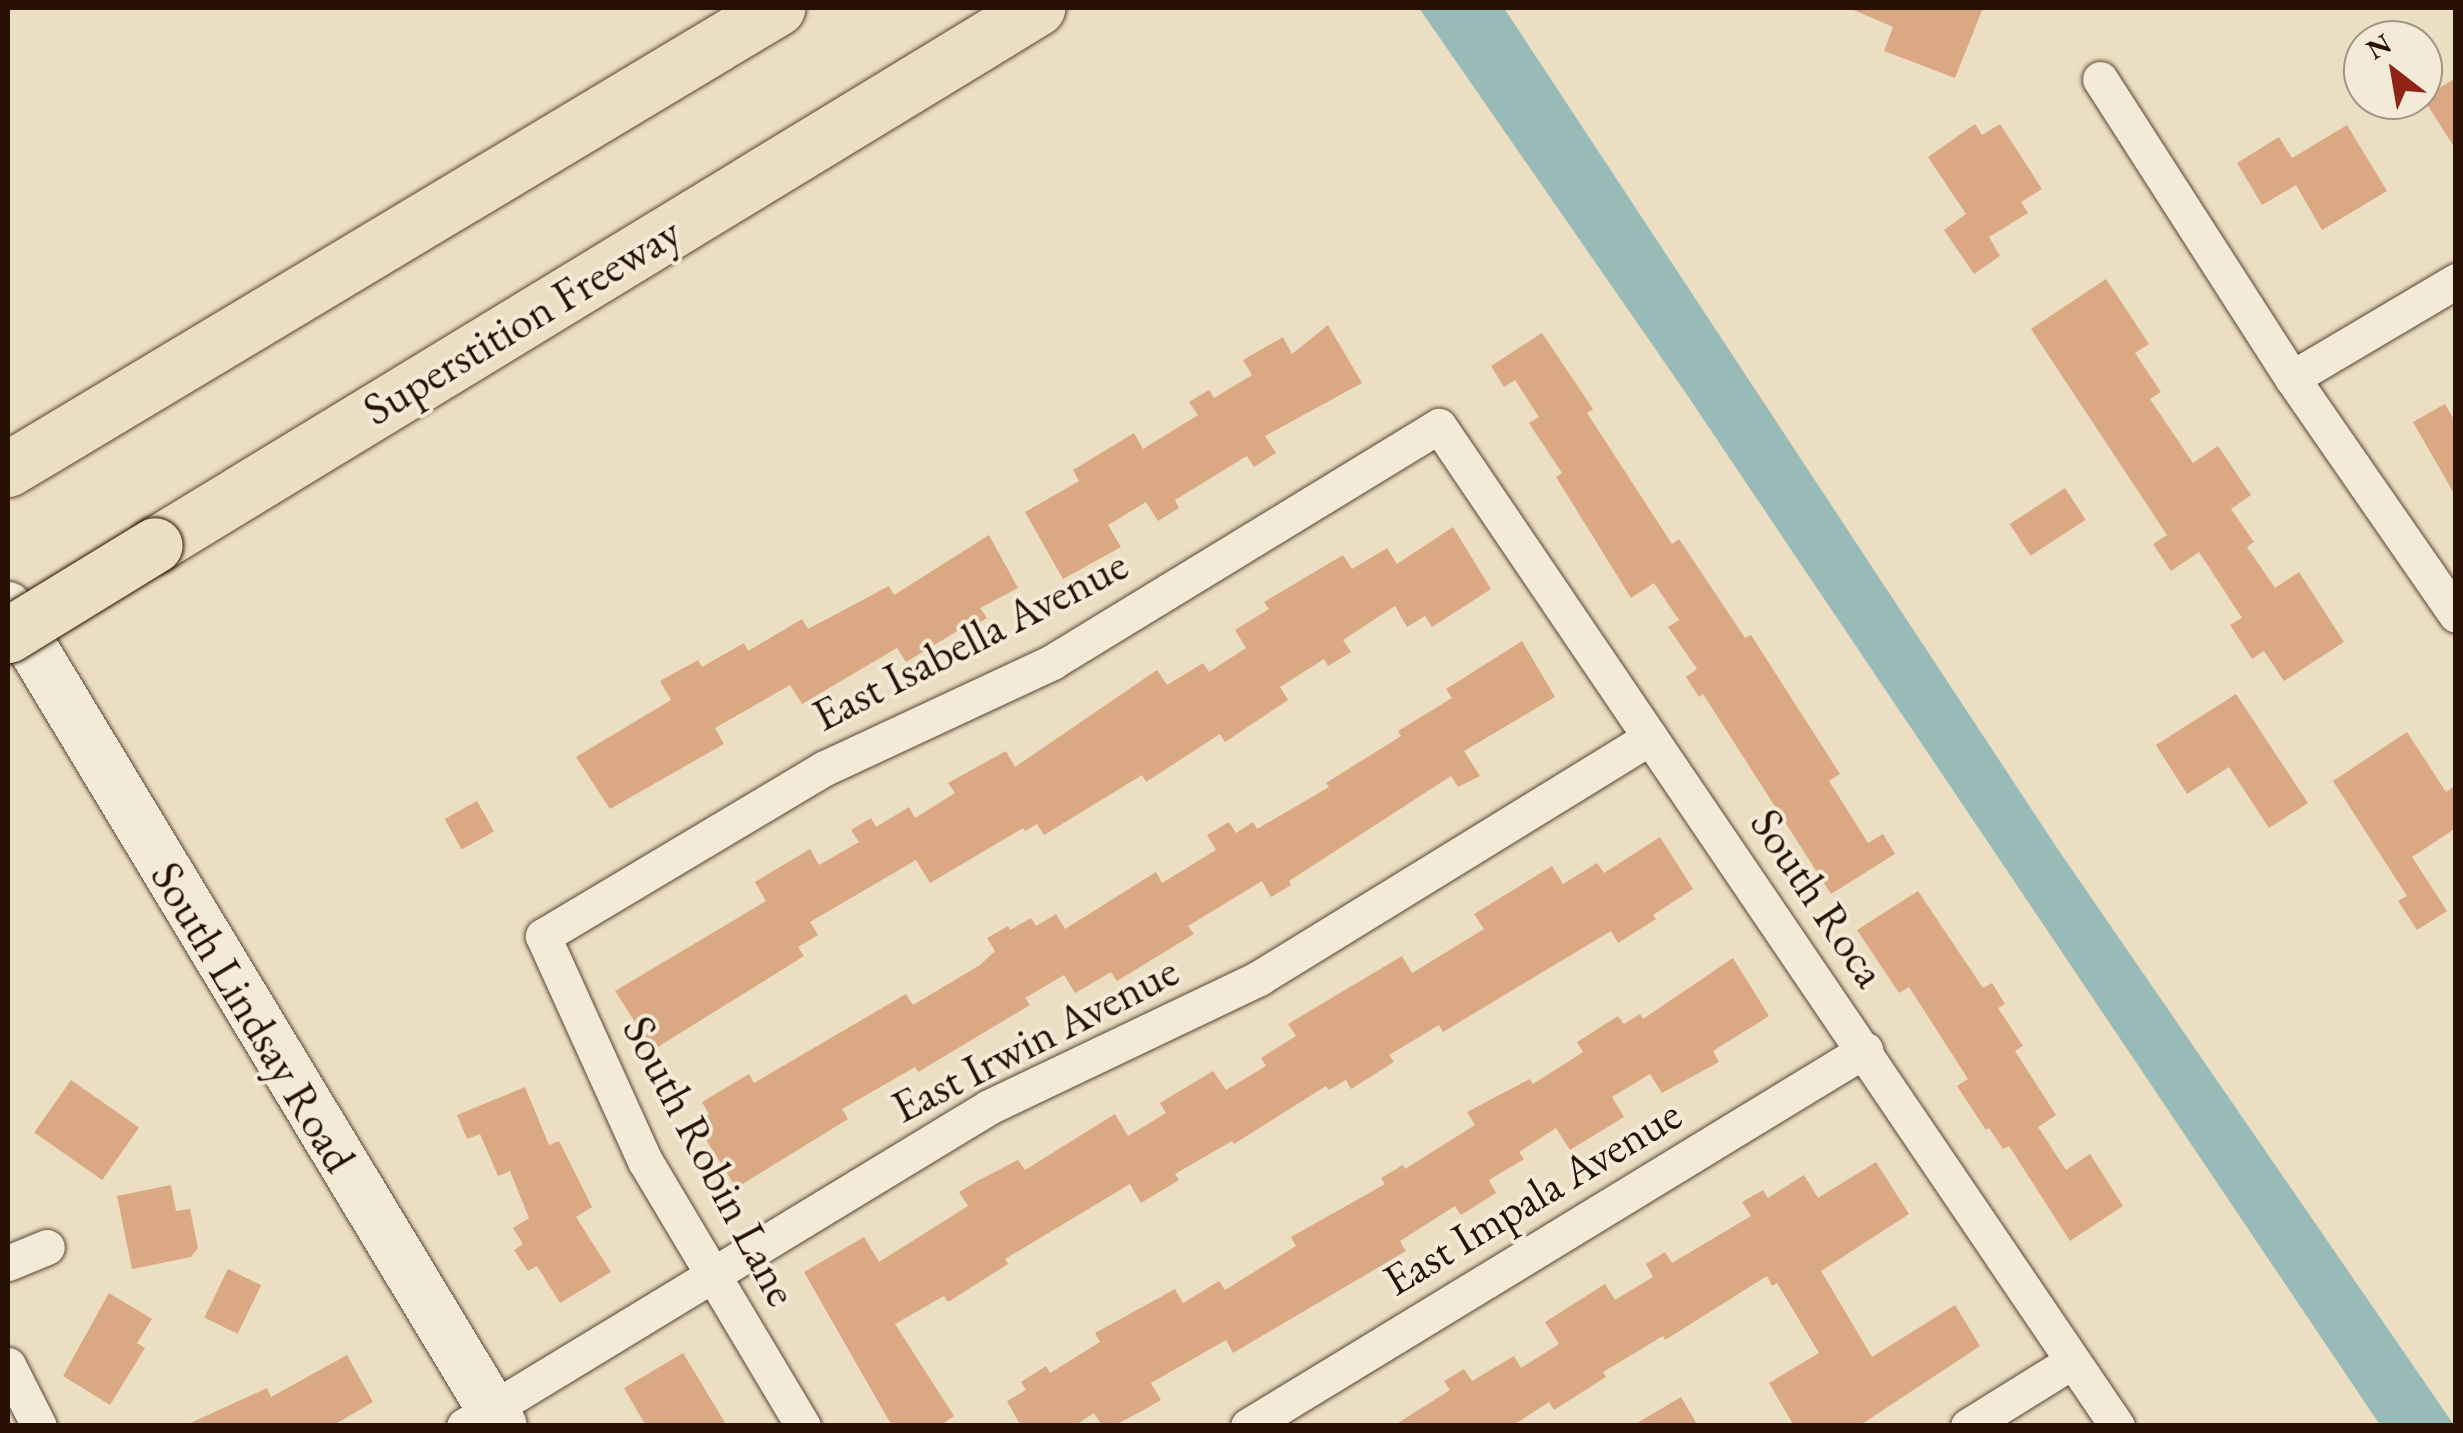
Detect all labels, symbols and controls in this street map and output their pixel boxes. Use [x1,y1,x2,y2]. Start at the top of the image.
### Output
north arrow [2343,20,2443,120]
text: N [2360,25,2398,67]
street label: Superstition Freeway [354,205,690,437]
street label: East Isabella Avenue [804,537,1136,743]
street label: South Roca [1739,799,1897,997]
street label: South Lindsay Road [139,852,367,1182]
street label: East Irwin Avenue [883,944,1187,1134]
street label: South Robin Lane [611,1007,809,1315]
street label: East Impala Avenue [1373,1087,1691,1307]

